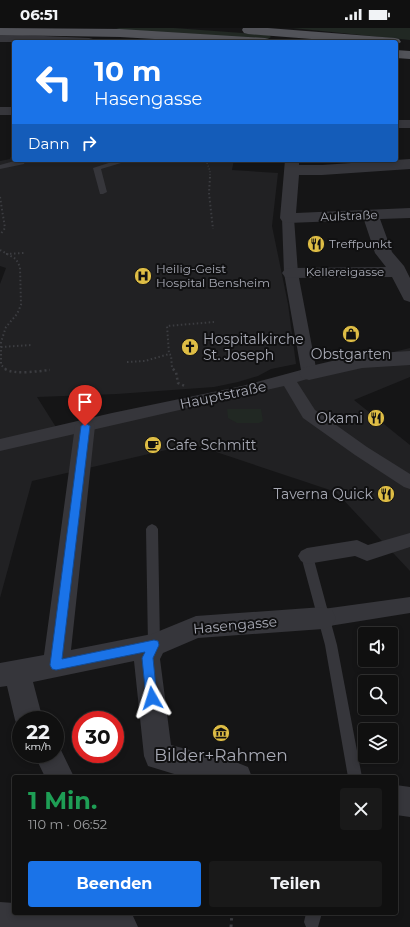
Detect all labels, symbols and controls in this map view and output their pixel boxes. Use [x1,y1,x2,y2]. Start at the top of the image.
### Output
text: 06:51 [20,5,58,24]
text: 10 m [94,54,161,88]
icon: left [28,56,80,108]
text: Hasengasse [94,88,202,110]
icon: right [78,132,100,154]
text: Dann [28,134,70,153]
street label: Aulstraße [320,207,378,224]
restaurant icon: Treffpunkt [306,234,326,254]
place label: Treffpunkt [329,236,392,251]
place label: Heilig-Geist Hospital Bensheim [156,261,270,290]
street label: Kellereigasse [306,264,384,279]
hospital icon: Heilig-Geist Hospital Bensheim [133,266,153,286]
shop icon: Obstgarten [341,324,361,344]
place label: Hospitalkirche St. Joseph [203,330,304,364]
church icon: Hospitalkirche St. Joseph [180,337,200,357]
place label: Obstgarten [311,345,391,363]
street label: Hauptstraße [178,377,268,413]
pin [68,385,102,426]
icon: arrive [74,391,96,413]
restaurant icon: Okami [366,408,386,428]
place label: Okami [316,409,363,427]
cafe icon: Cafe Schmitt [143,435,163,455]
place label: Cafe Schmitt [166,436,257,454]
restaurant icon: Taverna Quick [376,484,396,504]
place label: Taverna Quick [273,485,374,503]
street label: Hasengasse [192,612,278,638]
map controls [358,627,398,763]
button: sound [358,627,398,667]
button: search [358,675,398,715]
position arrow [131,677,173,719]
speed limit sign: 30 [72,711,124,763]
text: 22 [26,720,50,744]
museum icon: Bilder+Rahmen [211,723,231,743]
button: layers [358,723,398,763]
text: km/h [25,740,51,753]
place label: Bilder+Rahmen [154,745,288,765]
text: 1 Min. [28,786,97,815]
button: close [340,788,382,830]
text: 110 m · 06:52 [28,816,107,832]
button: Beenden [28,861,201,907]
button: Teilen [209,861,382,907]

